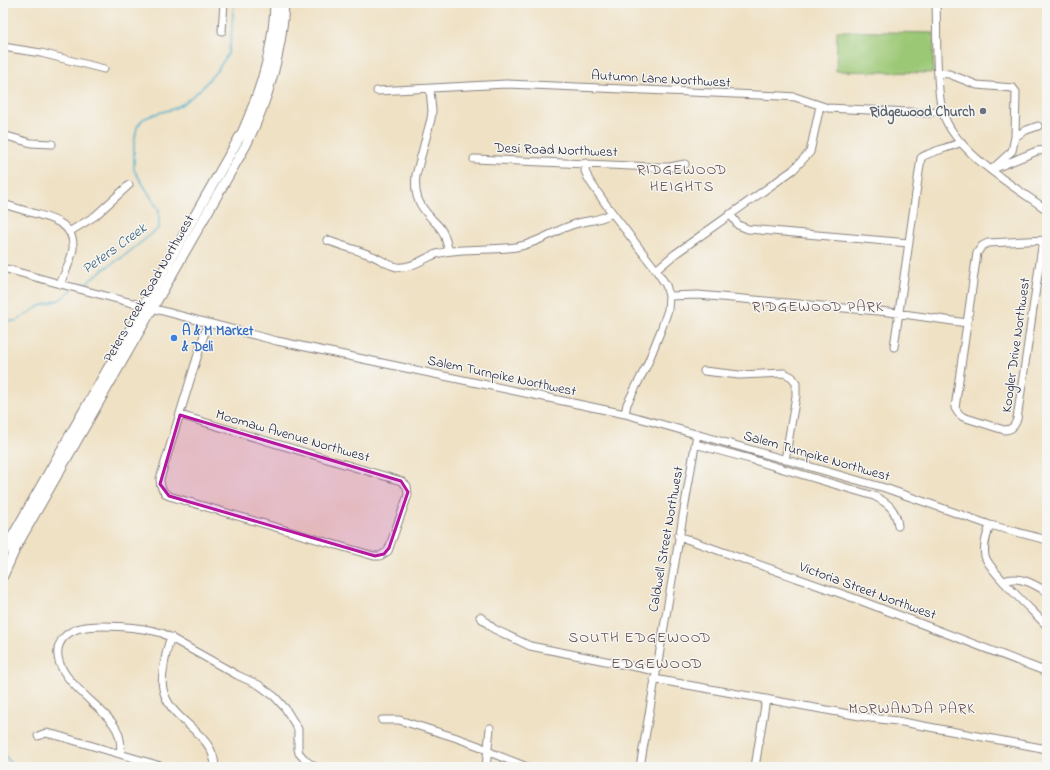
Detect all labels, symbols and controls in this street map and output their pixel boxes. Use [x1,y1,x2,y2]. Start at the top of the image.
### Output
street label: Autumn Lane Northwest [591,65,731,94]
place label: Ridgewood Church [869,102,975,125]
marker: Ridgewood Church [978,106,988,116]
street label: Desi Road Northwest [493,138,618,163]
district label: RIDGEWOOD HEIGHTS [637,159,727,198]
street label: Peters Creek Road Northwest [98,211,200,366]
water label: Peters Creek [78,217,153,280]
street label: Koogler Drive Northwest [997,276,1037,414]
district label: RIDGEWOOD PARK [752,296,884,318]
place label: A & M Market & Deli [181,321,254,358]
marker: A & M Market & Deli [169,333,179,343]
street label: Salem Turnpike Northwest [425,350,578,403]
street label: Moomaw Avenue Northwest [213,404,372,469]
street label: Salem Turnpike Northwest [741,425,893,488]
street label: Caldwell Street Northwest [643,464,690,614]
street label: Victoria Street Northwest [795,557,939,626]
district label: SOUTH EDGEWOOD [569,627,711,649]
district label: EDGEWOOD [611,652,703,676]
district label: MORWANDA PARK [849,698,975,720]

